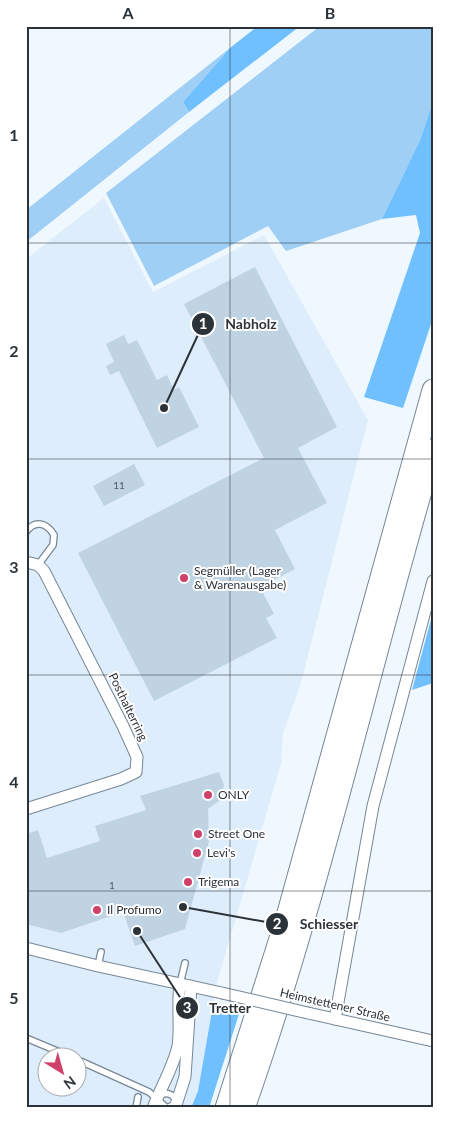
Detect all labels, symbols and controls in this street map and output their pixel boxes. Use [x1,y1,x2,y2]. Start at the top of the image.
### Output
text: A [121,3,134,22]
text: B [325,3,335,22]
text: 1 [9,125,19,144]
callout: Nabholz [190,310,287,339]
text: 1 [199,314,207,332]
text: Nabholz [225,315,277,332]
text: 2 [9,341,19,360]
house number: 11 [113,479,125,491]
text: 3 [9,557,19,576]
place label: Segmüller (Lager & Warenausgabe) [194,563,286,592]
marker: Segmüller (Lager & Warenausgabe) [178,572,190,584]
street label: Posthalterring [106,670,151,743]
text: 4 [9,772,19,791]
place label: ONLY [218,787,250,802]
marker: ONLY [202,789,214,801]
place label: Street One [208,826,265,841]
marker: Street One [192,828,204,840]
place label: Levi's [207,845,236,860]
marker: Levi's [191,847,203,859]
place label: Trigema [198,874,239,889]
marker: Trigema [182,876,194,888]
house number: 1 [109,879,115,891]
place label: Il Profumo [107,902,162,917]
marker: Il Profumo [91,904,103,916]
callout: Schiesser [265,910,368,939]
text: 2 [273,914,282,932]
text: Schiesser [300,915,359,932]
street label: Heimstettener Straße [279,985,392,1024]
text: 5 [9,988,19,1007]
callout: Tretter [174,993,261,1022]
text: 3 [183,998,191,1016]
text: Tretter [209,999,252,1016]
north arrow [38,1046,88,1096]
text: N [61,1073,80,1093]

